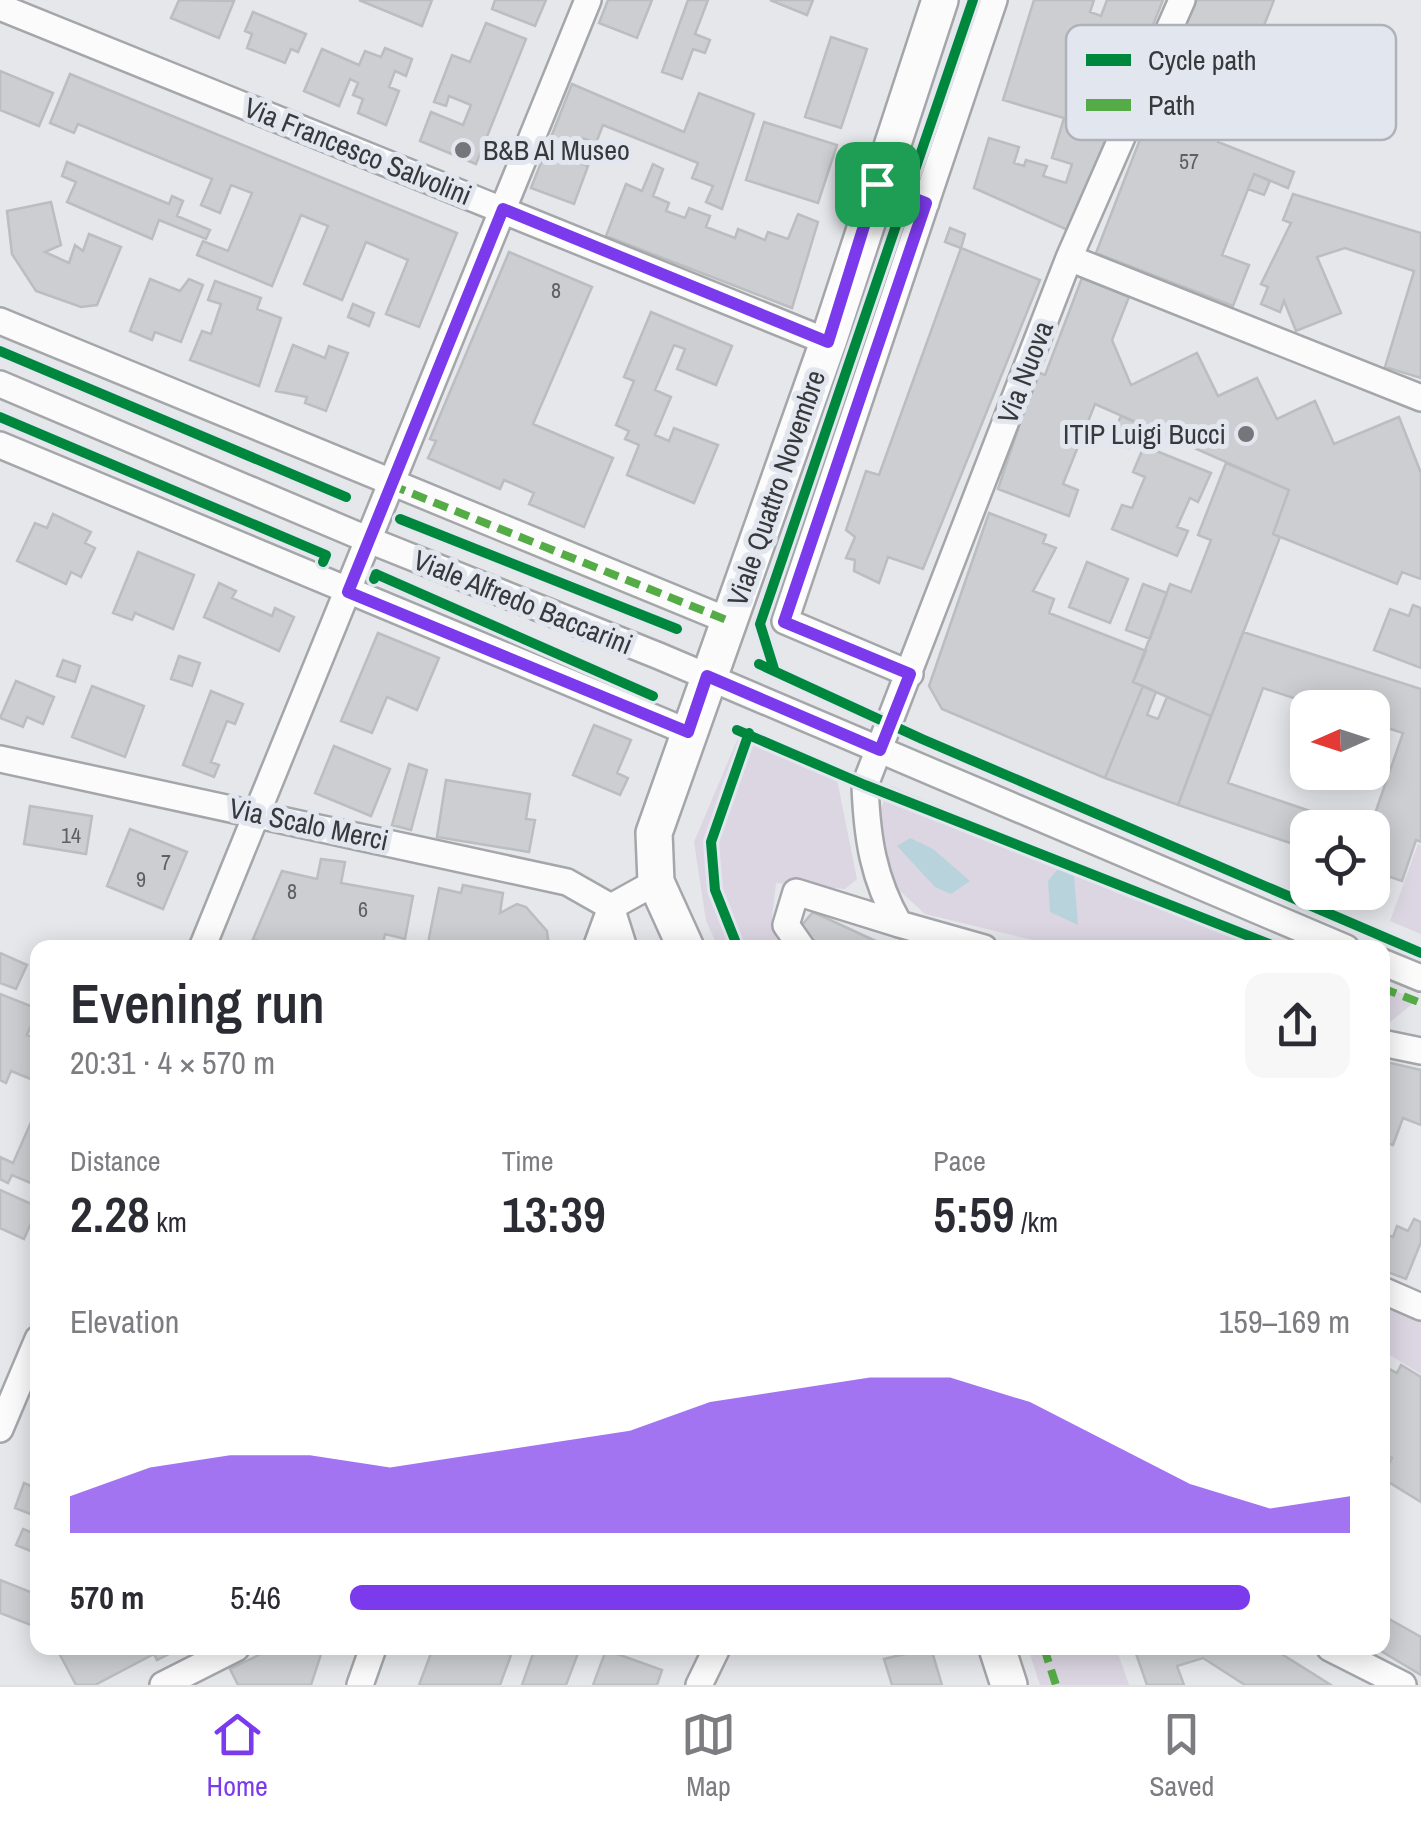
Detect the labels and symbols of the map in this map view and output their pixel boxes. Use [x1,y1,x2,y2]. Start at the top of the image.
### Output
legend [1066,25,1396,140]
text: Cycle path [1148,41,1256,79]
text: Path [1148,86,1195,124]
street label: Via Francesco Salvolini [239,88,477,214]
place label: B&B Al Museo [483,131,630,169]
marker: B&B Al Museo [452,139,474,161]
pin [835,142,920,227]
house number: 57 [1179,146,1199,176]
house number: 8 [551,275,561,305]
street label: Via Nuova [988,315,1062,429]
street label: Viale Quattro Novembre [718,365,834,611]
place label: ITIP Luigi Bucci [1063,415,1226,453]
marker: ITIP Luigi Bucci [1235,423,1257,445]
street label: Viale Alfredo Baccarini [408,541,638,663]
north arrow [1290,690,1390,790]
street label: Via Scalo Merci [226,789,392,859]
house number: 14 [61,820,81,850]
house number: 7 [161,847,171,877]
house number: 9 [136,864,146,894]
house number: 8 [287,876,297,906]
house number: 6 [358,894,368,924]

